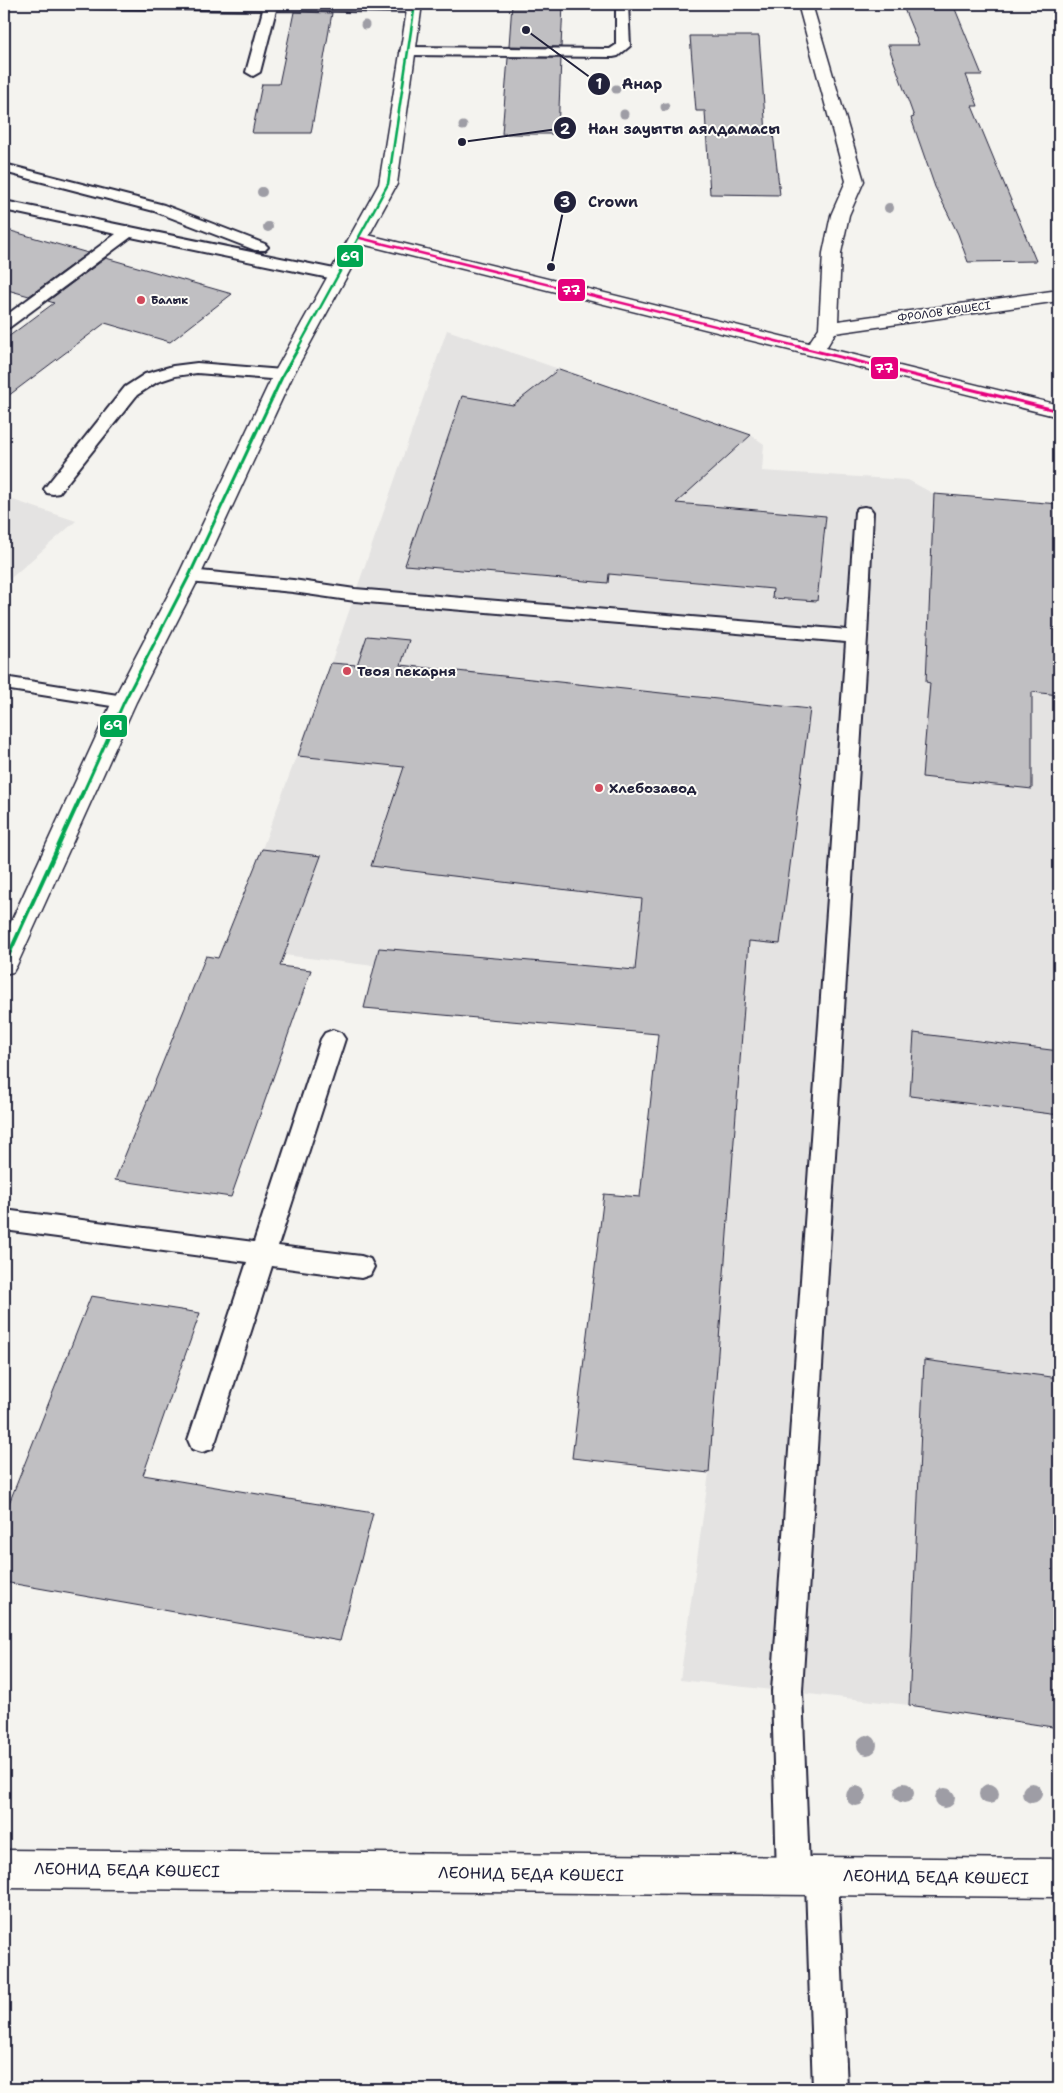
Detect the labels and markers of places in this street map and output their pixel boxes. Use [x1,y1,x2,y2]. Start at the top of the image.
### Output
callout: Анар [587,69,672,99]
callout: Нан зауыты аялдамасы [553,113,790,143]
callout: Crown [553,187,648,217]
place label: Балык [151,293,188,308]
marker: Балык [135,294,147,306]
place label: Твоя пекарня [357,662,456,680]
marker: Твоя пекарня [341,665,353,677]
place label: Хлебозавод [609,779,697,797]
marker: Хлебозавод [593,782,605,794]

